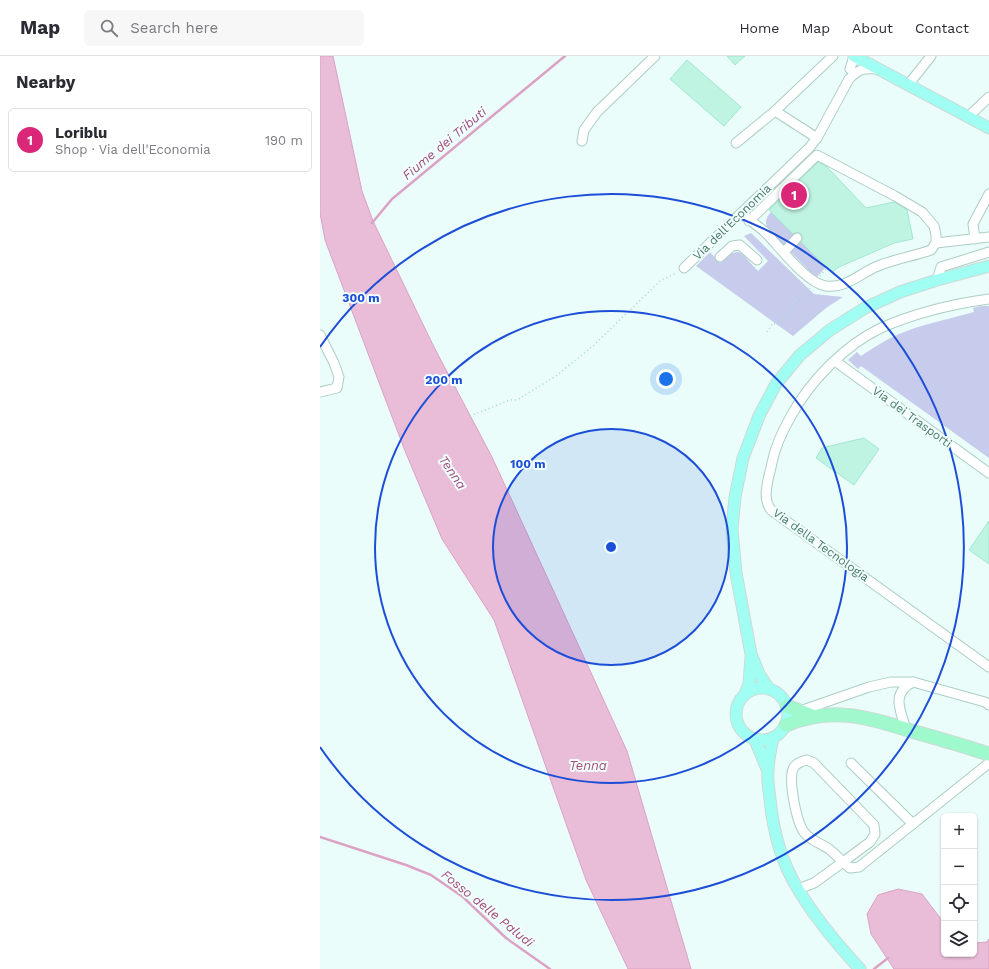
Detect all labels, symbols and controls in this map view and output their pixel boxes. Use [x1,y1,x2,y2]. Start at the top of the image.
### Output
search box [84,10,364,46]
text: Map [20,16,60,39]
icon: search [98,17,120,39]
text: Search here [130,19,218,37]
text: Home [739,20,779,36]
text: Map [801,20,830,36]
text: About [852,20,893,36]
text: Contact [915,20,969,36]
text: Nearby [16,72,75,92]
water label: Fiume dei Tributi [399,104,490,183]
text: Loriblu [55,124,107,142]
text: 1 [27,133,33,148]
text: 190 m [265,133,303,148]
text: Shop · Via dell'Economia [55,142,211,157]
pin: 1 [781,180,807,210]
street label: Via dell'Economia [690,181,774,263]
text: 300 m [342,291,380,305]
your location [656,369,676,389]
text: 200 m [425,373,463,387]
street label: Via dei Trasporti [870,383,954,451]
water label: Tenna [436,453,469,492]
text: 100 m [510,457,546,471]
street label: Via della Tecnologia [770,506,872,585]
centre of rings [604,540,618,554]
water label: Tenna [569,758,607,773]
map controls [941,813,977,957]
button: + [941,813,977,849]
button: − [941,849,977,885]
water label: Fosso delle Paludi [439,867,537,950]
button: locate [941,885,977,921]
button: layers [941,921,977,957]

